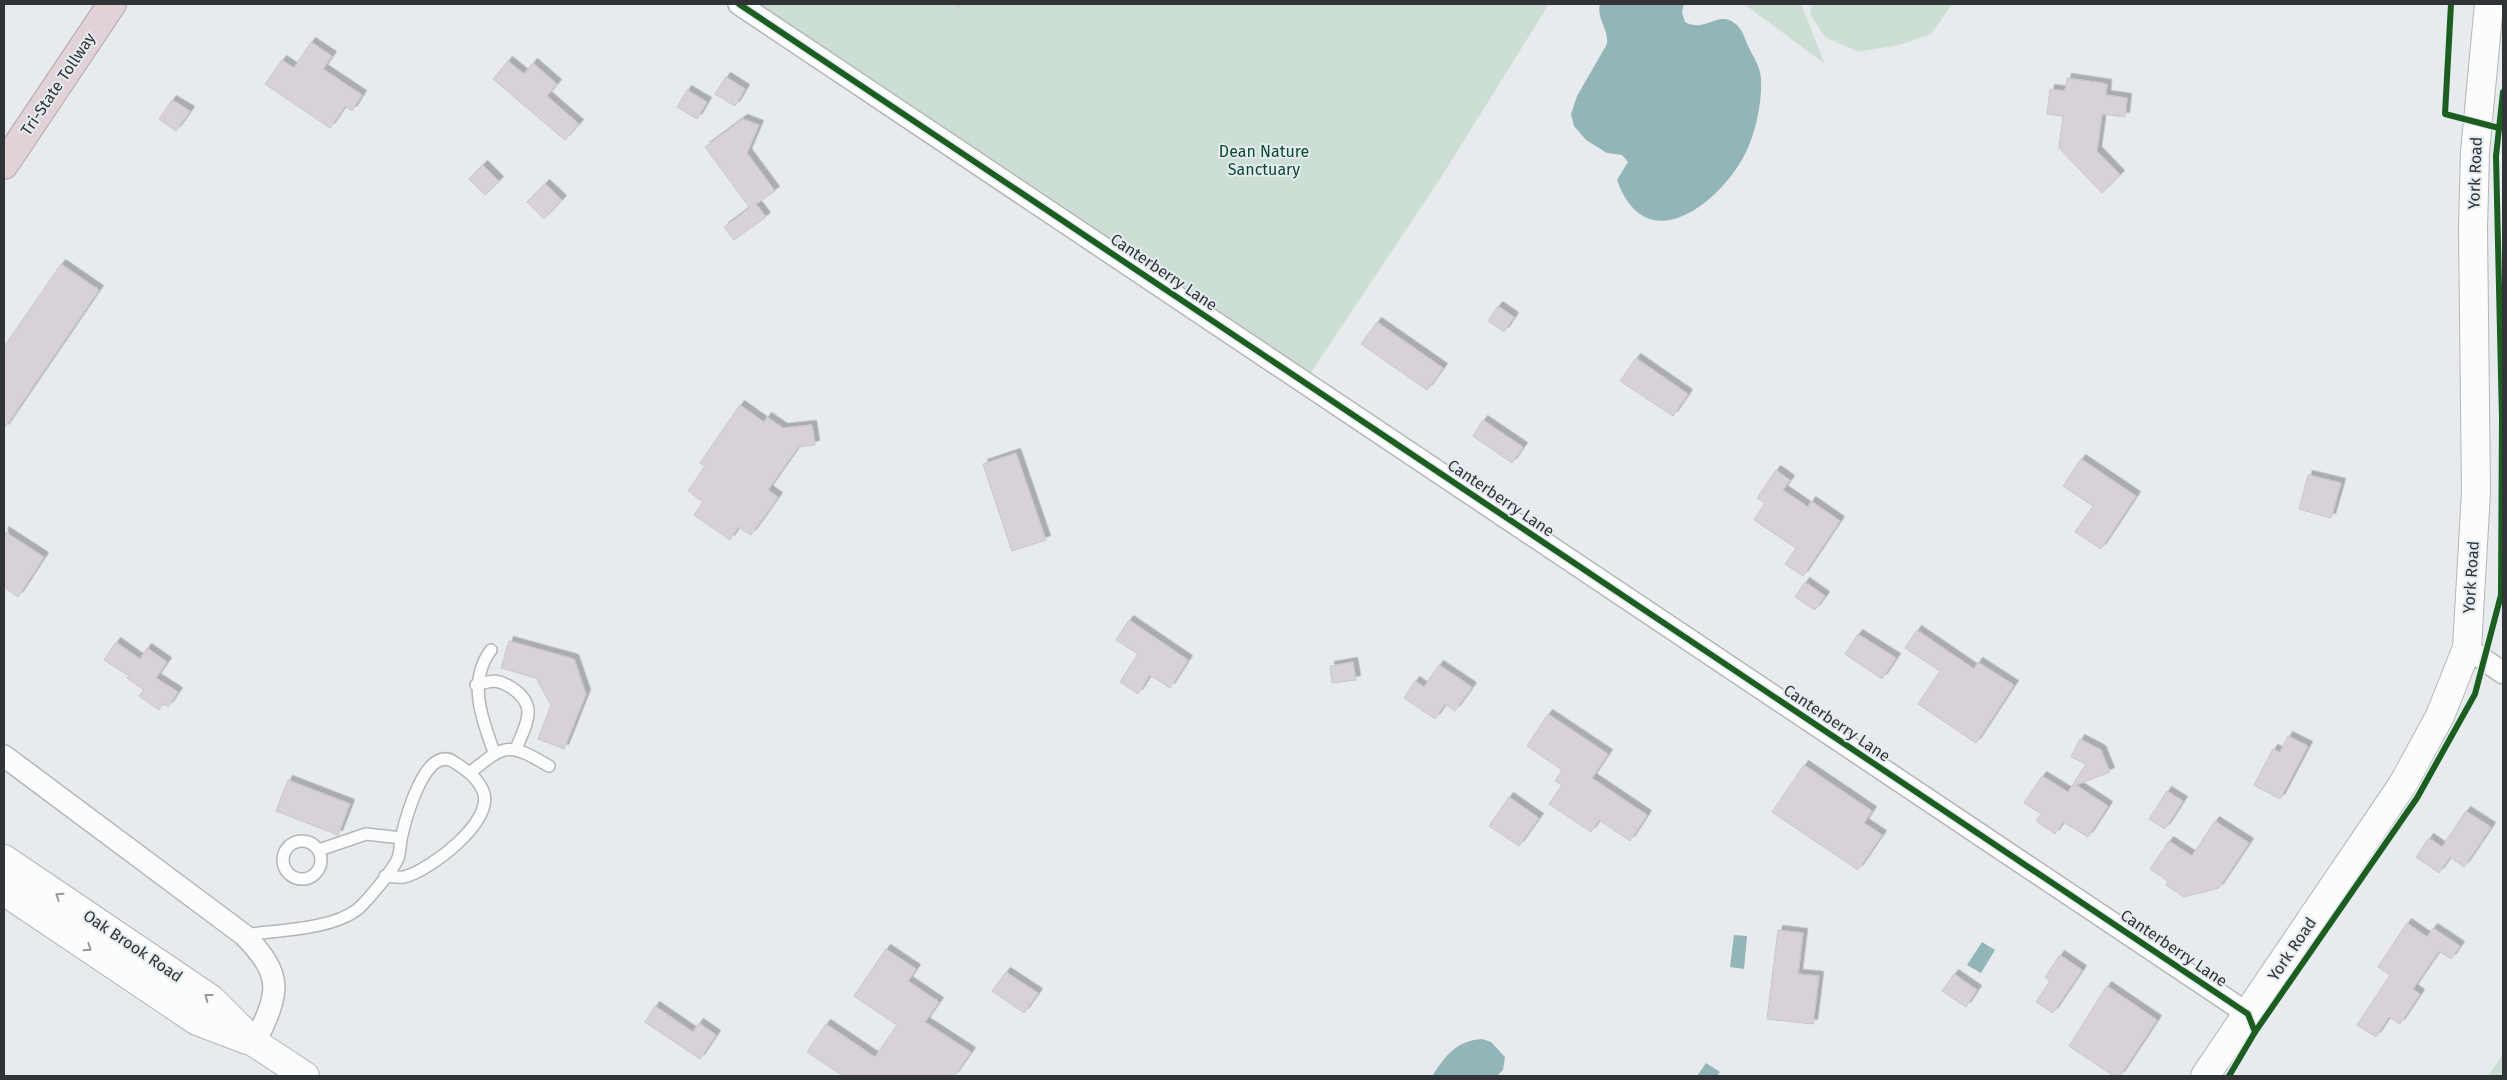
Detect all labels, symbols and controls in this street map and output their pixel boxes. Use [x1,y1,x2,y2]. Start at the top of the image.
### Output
street label: Tri-State Tollway [17,29,99,139]
street label: York Road [2464,136,2486,210]
park label: Dean Nature Sanctuary [1219,142,1309,179]
street label: Canterberry Lane [1107,229,1221,315]
street label: Canterberry Lane [1444,455,1558,541]
street label: York Road [2459,540,2483,614]
street label: Canterberry Lane [1780,680,1894,766]
one-way arrow [55,893,64,902]
street label: Canterberry Lane [2117,905,2231,991]
street label: Oak Brook Road [80,906,186,986]
street label: York Road [2264,914,2320,984]
one-way arrow [82,941,91,951]
one-way arrow [204,994,214,1003]

